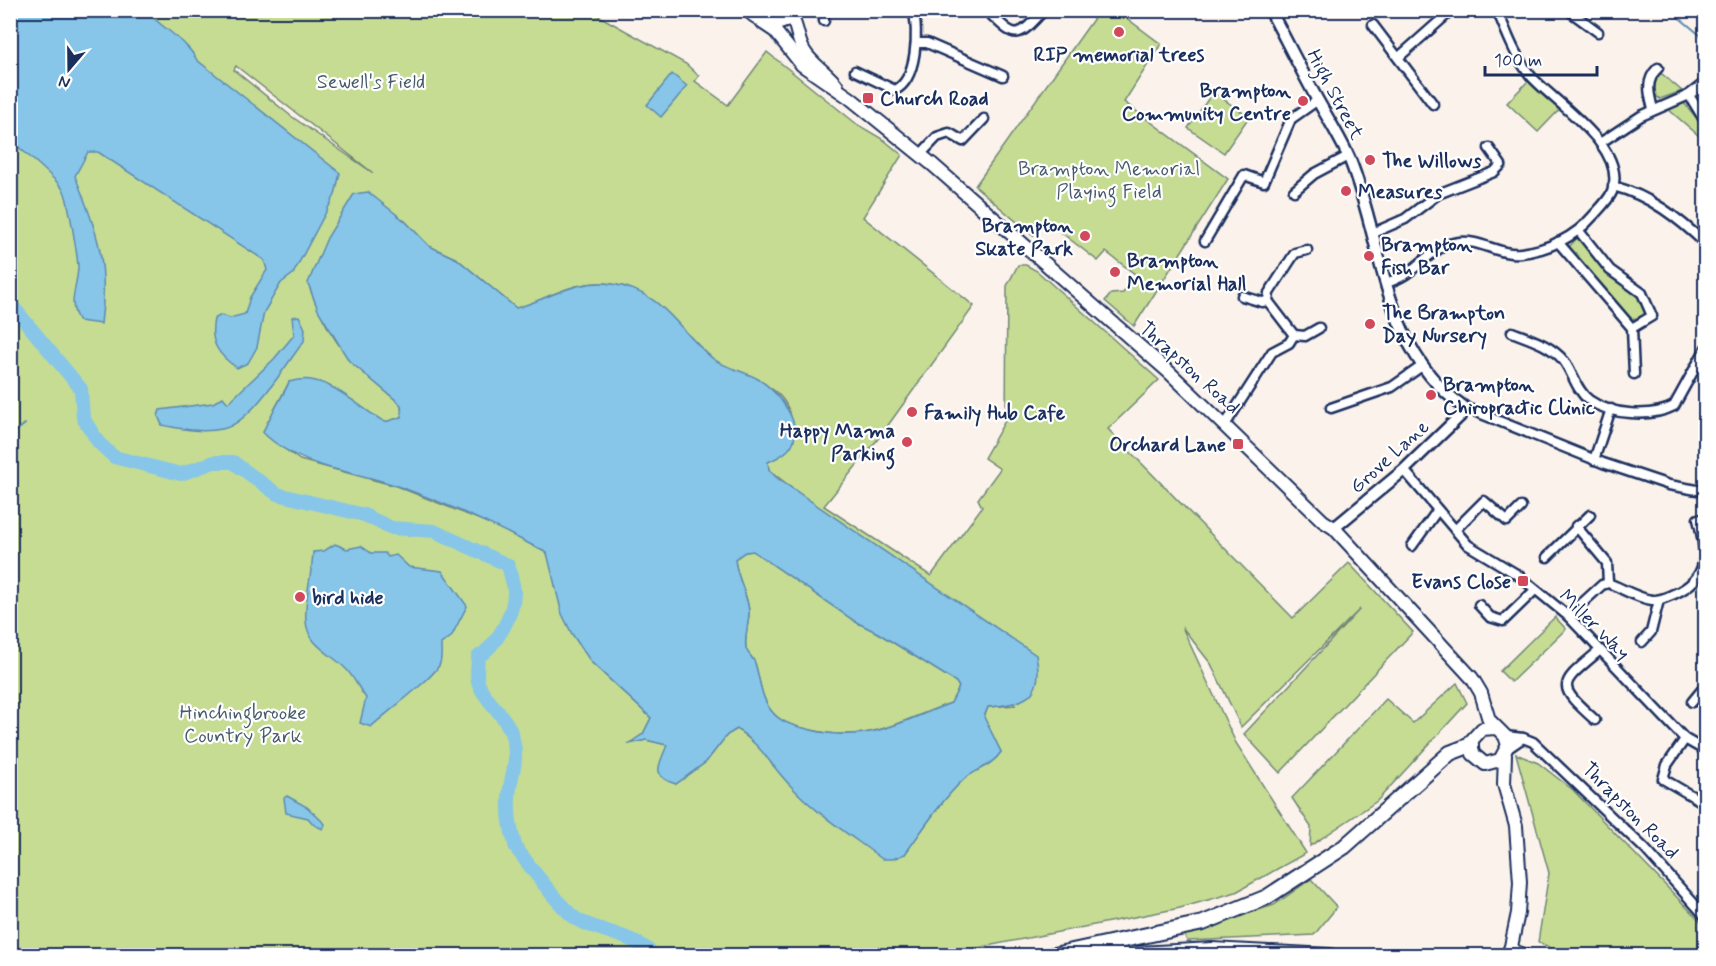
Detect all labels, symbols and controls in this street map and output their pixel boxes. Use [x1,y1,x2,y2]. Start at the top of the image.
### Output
marker: RIP memorial trees [1112,25,1126,39]
north arrow [39,39,99,99]
scale bar [1485,39,1598,77]
place label: RIP memorial trees [1034,42,1205,69]
street label: High Street [1298,45,1370,146]
text: 100 m [1494,49,1542,73]
park label: Sewell's Field [317,69,425,96]
text: N [56,70,73,93]
place label: Brampton Community Centre [1122,78,1291,128]
place label: Church Road [880,86,989,113]
marker: Church Road [861,91,875,105]
marker: Brampton Community Centre [1296,94,1310,108]
place label: The Willows [1382,148,1481,175]
marker: The Willows [1363,153,1377,167]
park label: Brampton Memorial Playing Field [1018,156,1200,208]
place label: Measures [1358,179,1443,206]
marker: Measures [1339,184,1353,198]
place label: Brampton Skate Park [975,213,1073,263]
marker: Brampton Skate Park [1078,229,1092,243]
place label: Brampton Fish Bar [1381,232,1473,282]
place label: Brampton Memorial Hall [1127,248,1247,298]
marker: Brampton Fish Bar [1362,249,1376,263]
marker: Brampton Memorial Hall [1108,265,1122,279]
place label: The Brampton Day Nursery [1382,300,1505,350]
street label: Thrapston Road [1133,315,1245,421]
marker: The Brampton Day Nursery [1363,317,1377,331]
place label: Brampton Chiropractic Clinic [1443,372,1596,422]
marker: Brampton Chiropractic Clinic [1424,388,1438,402]
place label: Family Hub Cafe [924,400,1066,427]
marker: Family Hub Cafe [905,405,919,419]
street label: Grove Lane [1344,414,1436,500]
place label: Happy Mama Parking [780,418,895,470]
place label: Orchard Lane [1109,432,1226,459]
marker: Happy Mama Parking [900,435,914,449]
marker: Orchard Lane [1231,437,1245,451]
place label: Evans Close [1411,569,1511,596]
marker: Evans Close [1516,574,1530,588]
street label: Miller Way [1552,583,1636,667]
place label: bird hide [312,585,384,612]
marker: bird hide [293,590,307,604]
park label: Hinchingbrooke Country Park [180,700,306,750]
street label: Thrapston Road [1575,756,1685,866]

